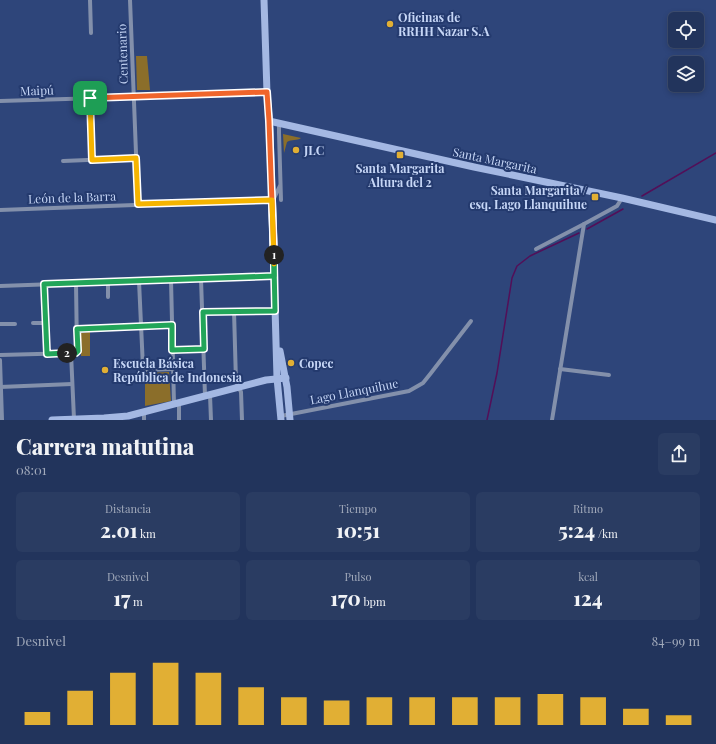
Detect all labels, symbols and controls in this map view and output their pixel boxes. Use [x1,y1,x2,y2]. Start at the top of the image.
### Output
place label: Oficinas de RRHH Nazar S.A [398,9,491,39]
map controls [668,12,704,92]
button: locate [668,12,704,48]
marker: Oficinas de RRHH Nazar S.A [385,19,395,29]
street label: Centenario [113,23,131,84]
button: layers [668,56,704,92]
street label: Maipú [20,81,54,99]
pin [73,81,107,115]
icon: arrive [79,87,101,109]
place label: JLC [303,142,324,158]
street label: Santa Margarita [451,143,539,177]
marker: JLC [291,145,301,155]
marker: Santa Margarita Altura del 2 [395,150,405,160]
place label: Santa Margarita Altura del 2 [355,160,445,190]
place label: Santa Margarita / esq. Lago Llanquihue [469,182,588,212]
street label: León de la Barra [28,187,116,207]
marker: Santa Margarita / esq. Lago Llanquihue [590,192,600,202]
pin: 1 [264,245,284,265]
text: 1 [272,247,276,262]
pin: 2 [57,343,77,363]
text: 2 [64,345,70,360]
place label: Escuela Básica República de Indonesia [113,355,243,385]
place label: Copec [299,355,333,371]
marker: Copec [286,358,296,368]
marker: Escuela Básica República de Indonesia [100,365,110,375]
street label: Lago Llanquihue [308,375,400,407]
text: Carrera matutina [16,431,194,461]
button: share [658,433,700,475]
text: 08:01 [16,461,47,478]
text: Distancia [105,501,151,516]
text: Tiempo [339,501,377,516]
text: Ritmo [573,501,603,516]
text: 2.01 [100,516,138,543]
text: 10:51 [336,516,380,543]
text: 5:24 [558,516,595,543]
text: km [138,526,156,541]
text: /km [595,526,618,541]
text: Desnivel [107,569,149,584]
text: Pulso [345,569,371,584]
text: kcal [578,569,598,584]
text: 17 [113,584,130,611]
text: 170 [330,584,361,611]
text: 124 [573,584,603,611]
text: m [130,594,143,609]
text: bpm [361,594,386,609]
text: Desnivel [16,632,66,649]
text: 84–99 m [651,632,700,649]

